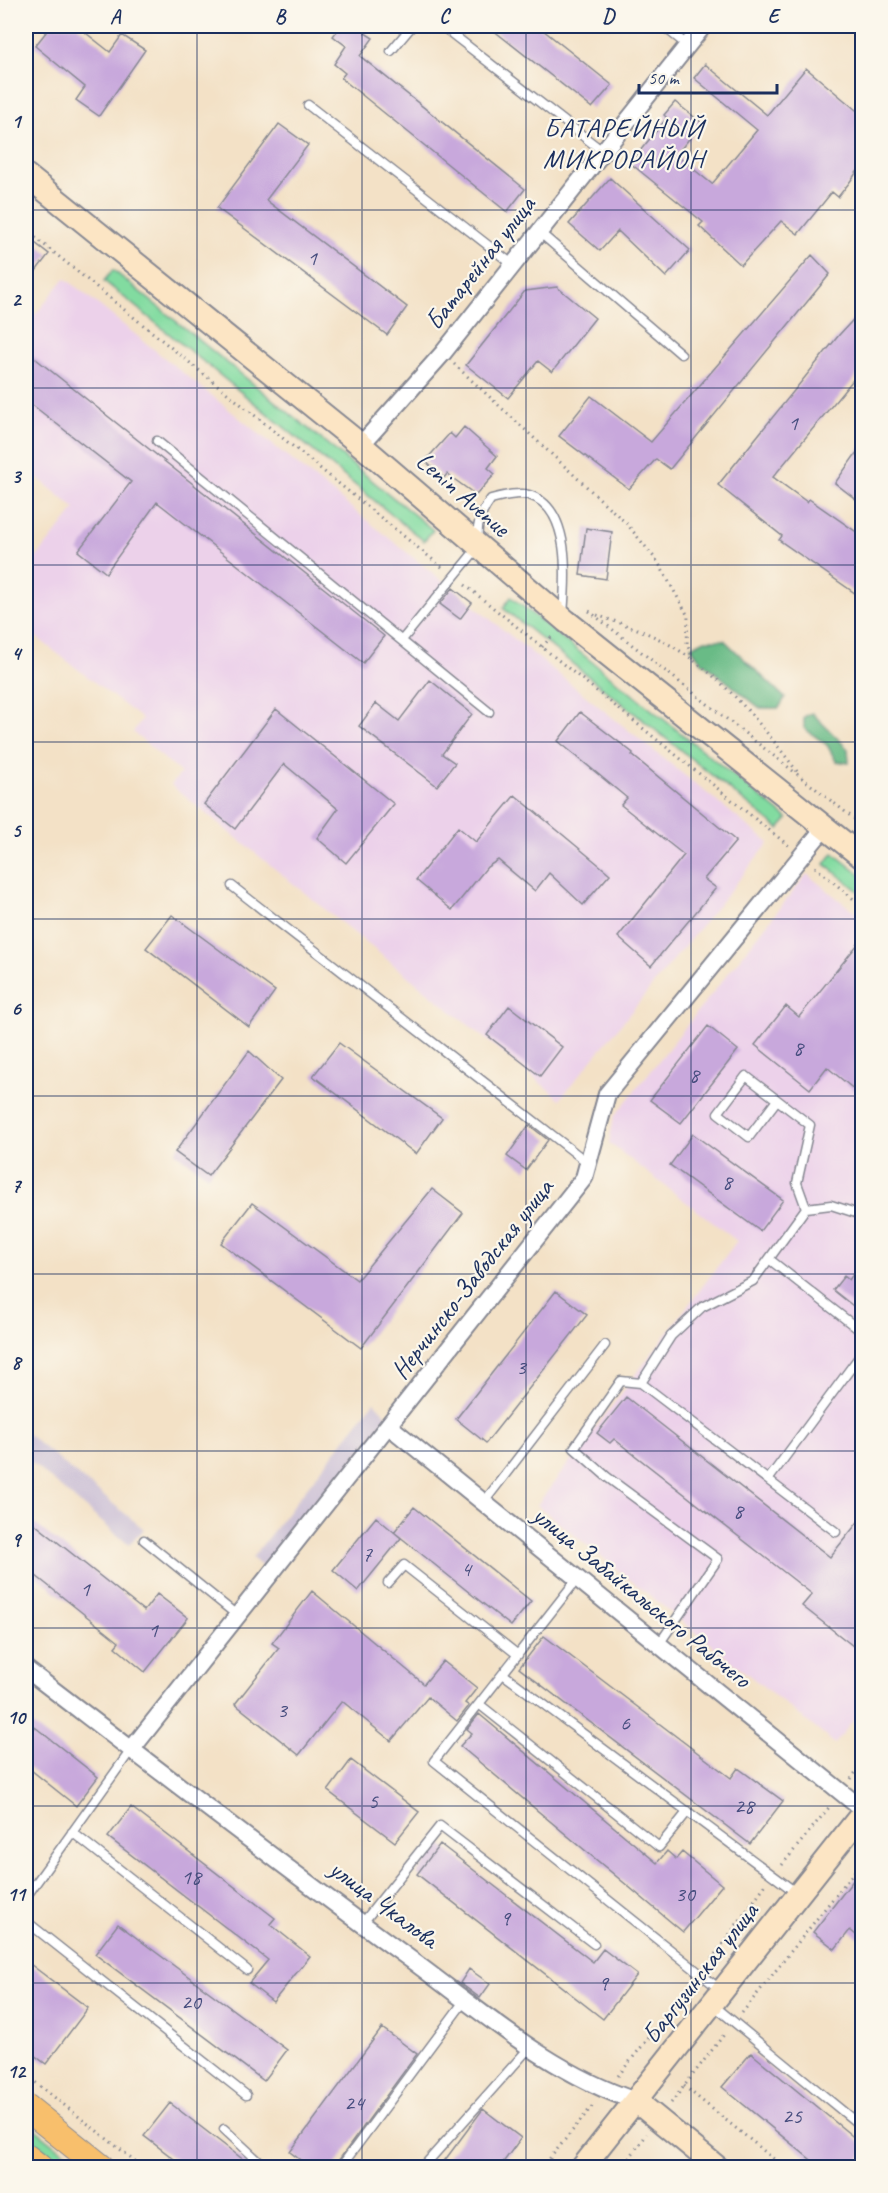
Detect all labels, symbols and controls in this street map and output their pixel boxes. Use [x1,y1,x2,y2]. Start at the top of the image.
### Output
text: A [110,4,122,29]
text: B [275,4,287,29]
text: C [439,4,451,29]
text: D [602,4,616,29]
text: E [768,4,782,29]
scale bar [639,57,777,95]
text: 50 m [648,67,681,89]
text: 1 [12,109,23,134]
district label: БАТАРЕЙНЫЙ МИКРОРАЙОН [543,111,708,176]
street label: Батарейная улица [417,188,543,337]
house number: 1 [307,244,318,272]
text: 2 [12,287,23,312]
house number: 1 [788,409,799,437]
street label: Lenin Avenue [409,444,518,545]
text: 3 [12,464,23,489]
text: 4 [12,641,24,666]
text: 5 [12,818,23,843]
text: 6 [11,996,22,1021]
house number: 8 [793,1034,805,1062]
house number: 8 [689,1061,701,1089]
house number: 8 [722,1168,734,1196]
street label: Нерчинско-Заводская улица [383,1171,562,1386]
text: 7 [12,1173,23,1198]
text: 8 [12,1350,24,1375]
house number: 3 [516,1353,528,1381]
street label: улица Забайкальского Рабочего [524,1497,759,1696]
house number: 8 [733,1497,745,1525]
text: 9 [12,1527,23,1552]
house number: 7 [362,1540,373,1568]
house number: 4 [461,1555,473,1583]
house number: 1 [80,1575,91,1603]
house number: 1 [148,1616,159,1644]
house number: 3 [277,1696,289,1724]
text: 10 [7,1705,27,1730]
house number: 6 [620,1709,631,1737]
house number: 5 [368,1787,379,1815]
house number: 28 [734,1792,756,1820]
street label: улица Чкалова [321,1851,447,1957]
house number: 18 [181,1863,203,1891]
house number: 30 [675,1880,697,1908]
text: 11 [7,1882,27,1907]
street label: Баргузинская улица [635,1895,766,2050]
house number: 9 [500,1904,512,1932]
house number: 9 [598,1969,610,1997]
house number: 20 [181,1988,203,2016]
text: 12 [7,2059,27,2084]
house number: 24 [344,2089,366,2117]
house number: 25 [782,2102,803,2130]

